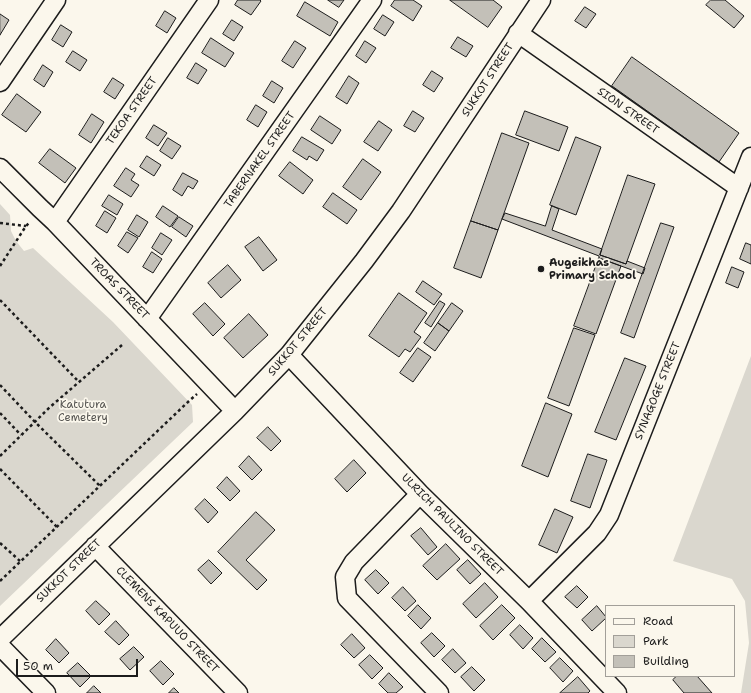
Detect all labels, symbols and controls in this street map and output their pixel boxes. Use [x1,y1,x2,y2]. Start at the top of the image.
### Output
street label: SUKKOT STREET [459,41,517,119]
street label: TEKOA STREET [104,75,160,147]
street label: SION STREET [595,85,661,137]
street label: TABERNAKEL STREET [222,109,298,211]
street label: TROAS STREET [86,256,152,322]
place label: Augeikhas Primary School [549,256,636,282]
marker: Augeikhas Primary School [536,264,546,274]
street label: SUKKOT STREET [266,305,330,379]
street label: SYNAGOGE STREET [632,340,684,442]
park label: Katutura Cemetery [58,398,108,424]
street label: ULRICH PAULINO STREET [398,471,506,579]
street label: SUKKOT STREET [34,537,104,605]
street label: CLEMENS KAPUUO STREET [113,564,221,676]
legend [605,605,735,677]
text: Road [643,613,673,629]
text: Park [643,633,669,649]
scale bar [18,651,140,677]
text: Building [643,653,689,669]
text: 50 m [23,658,53,674]

